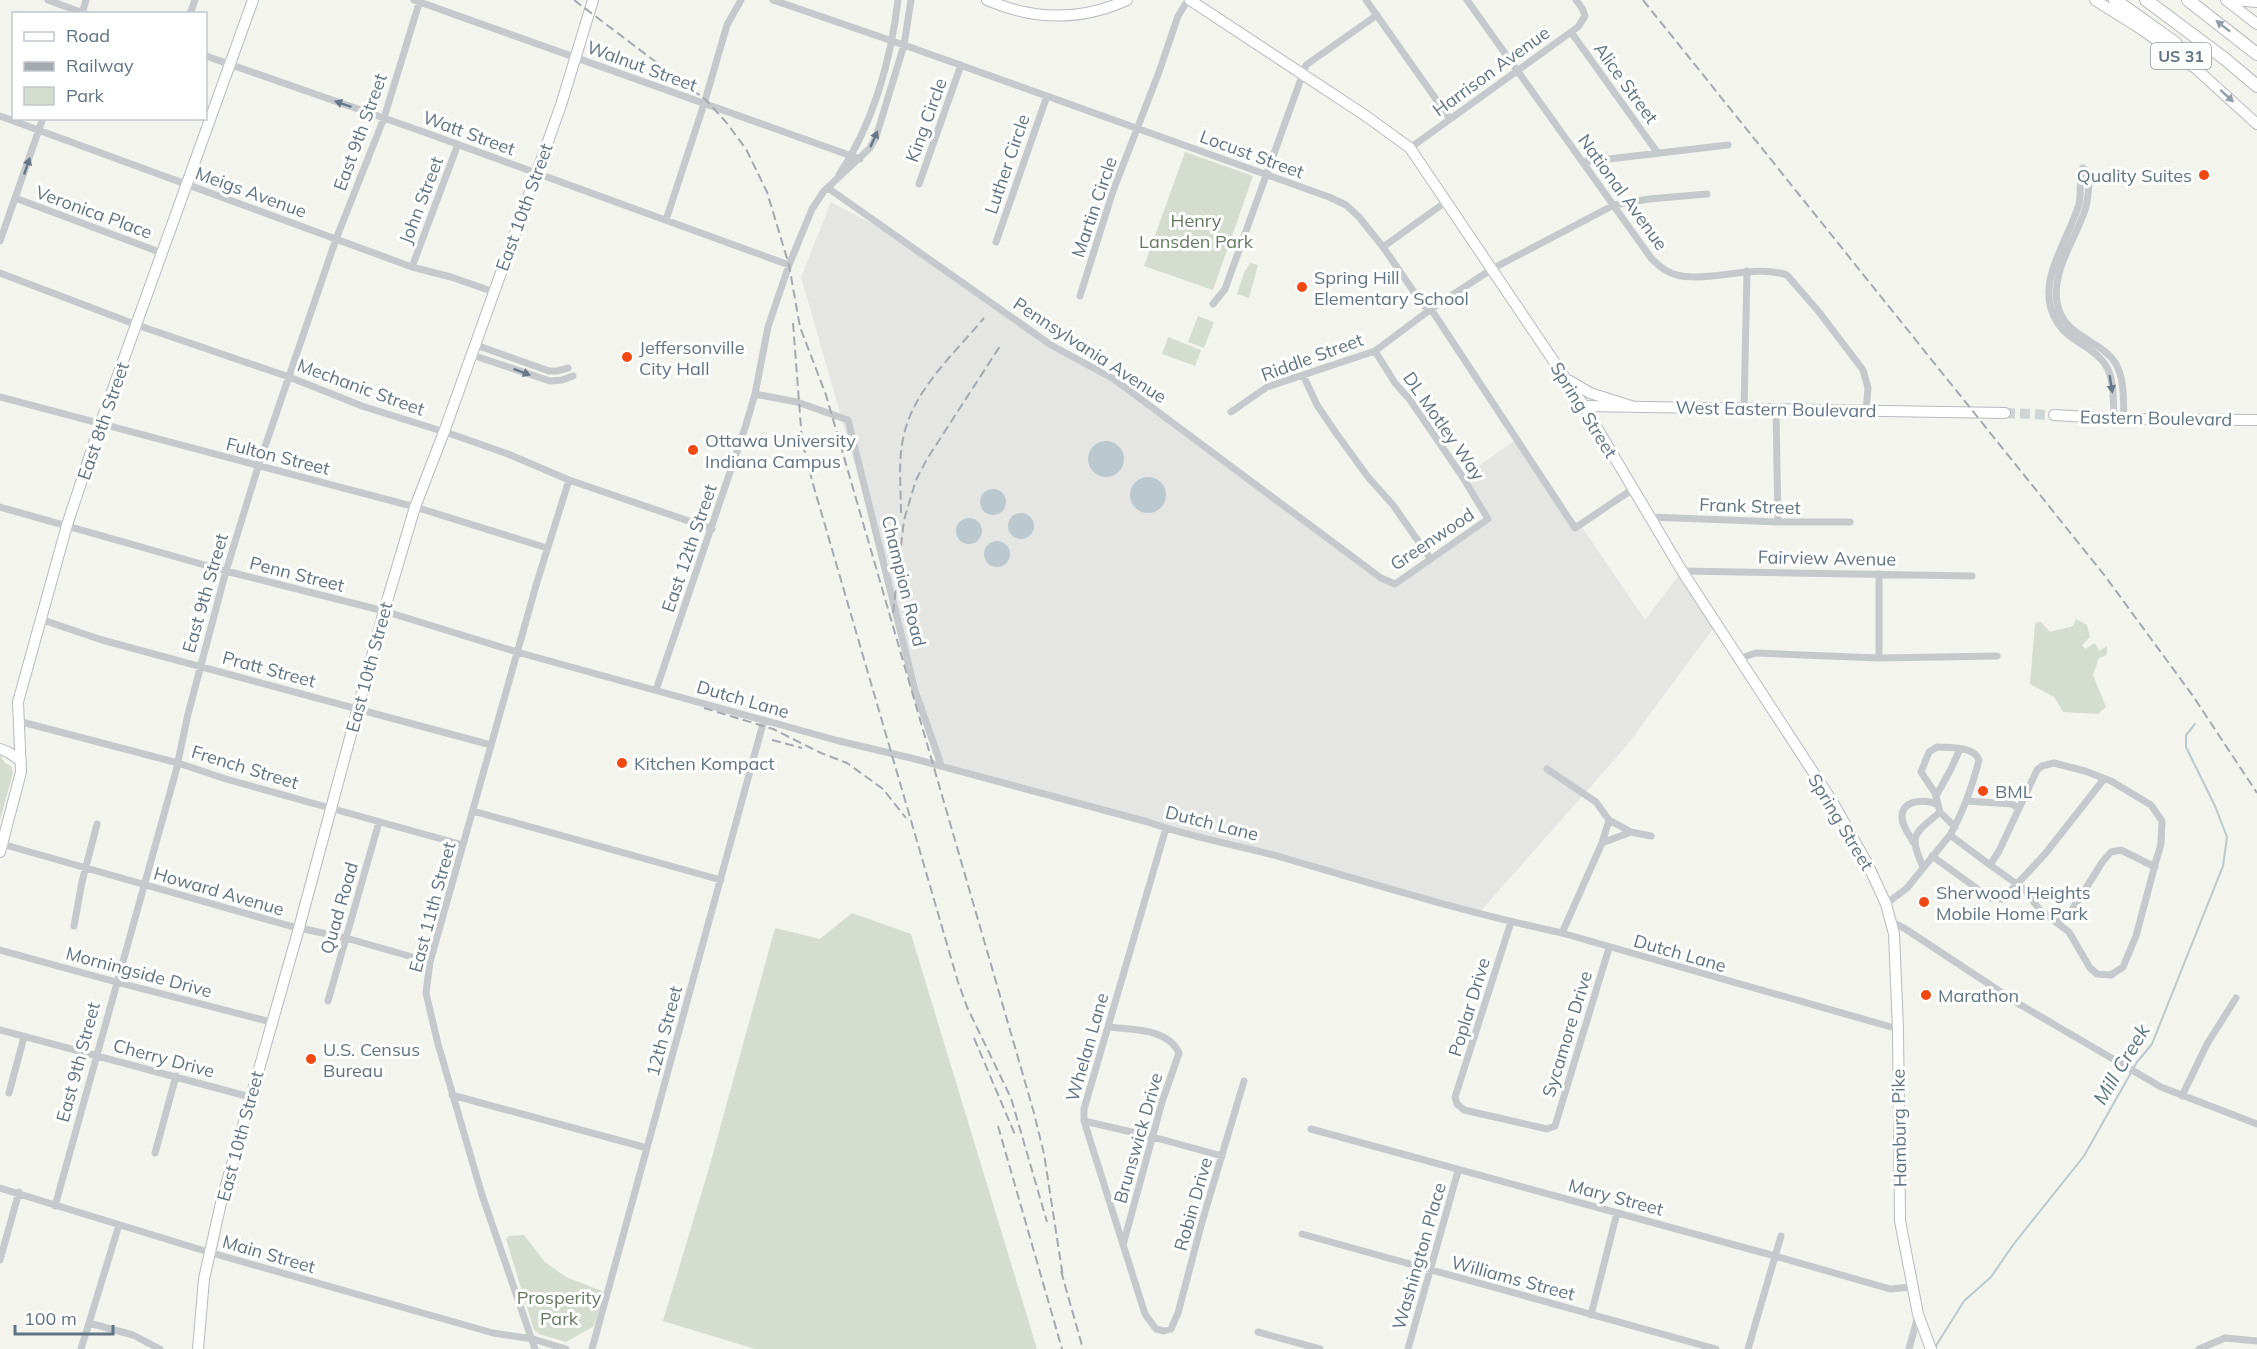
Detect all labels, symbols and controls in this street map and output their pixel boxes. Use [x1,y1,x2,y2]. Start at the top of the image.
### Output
legend [12,12,207,120]
one-way arrow [2215,20,2231,33]
street label: Harrison Avenue [1428,21,1554,121]
text: Road [66,24,110,47]
street label: Walnut Street [584,35,700,97]
street label: Alice Street [1589,38,1663,128]
road number: US 31 [2151,43,2211,69]
text: Railway [66,54,134,77]
street label: East 9th Street [328,70,392,194]
street label: King Circle [900,75,952,165]
text: Park [66,84,105,107]
one-way arrow [2219,89,2234,102]
one-way arrow [334,99,352,108]
street label: Watt Street [420,106,518,160]
street label: Luther Circle [979,111,1035,217]
street label: Locust Street [1197,125,1307,183]
street label: National Avenue [1573,129,1673,255]
one-way arrow [869,131,878,148]
street label: East 10th Street [490,140,558,274]
street label: John Street [394,153,448,247]
street label: Martin Circle [1066,154,1122,260]
one-way arrow [22,157,32,175]
street label: Meigs Avenue [192,161,310,223]
place label: Quality Suites [2077,164,2192,187]
marker: Quality Suites [2197,168,2211,182]
street label: Veronica Place [33,180,155,244]
park label: Henry Lansden Park [1139,209,1254,253]
place label: Spring Hill Elementary School [1314,266,1469,310]
marker: Spring Hill Elementary School [1295,280,1309,294]
street label: Pennsylvania Avenue [1009,292,1171,408]
street label: Riddle Street [1258,328,1366,386]
place label: Jeffersonville City Hall [639,336,744,380]
marker: Jeffersonville City Hall [620,350,634,364]
street label: Mechanic Street [294,353,428,421]
street label: Spring Street [1545,358,1623,462]
street label: East 8th Street [72,359,134,483]
street label: DL Motley Way [1398,367,1490,485]
one-way arrow [513,368,531,378]
one-way arrow [2107,374,2116,393]
street label: West Eastern Boulevard [1675,396,1877,422]
street label: Eastern Boulevard [2080,405,2232,431]
place label: Ottawa University Indiana Campus [705,429,856,473]
street label: Fulton Street [224,432,332,480]
marker: Ottawa University Indiana Campus [686,443,700,457]
street label: East 12th Street [656,481,722,615]
street label: Frank Street [1699,493,1801,519]
street label: Greenwood [1386,502,1478,576]
street label: Champion Road [877,513,931,649]
street label: East 9th Street [177,531,233,655]
street label: Fairview Avenue [1758,545,1896,571]
street label: Penn Street [247,551,347,597]
street label: East 10th Street [341,599,397,735]
street label: Pratt Street [220,646,318,692]
street label: Dutch Lane [694,675,792,723]
street label: French Street [189,740,301,794]
place label: Kitchen Kompact [634,752,775,775]
marker: Kitchen Kompact [615,756,629,770]
street label: Spring Street [1803,769,1879,875]
place label: BML [1995,780,2033,803]
marker: BML [1976,784,1990,798]
street label: Dutch Lane [1163,800,1261,846]
street label: East 11th Street [404,839,460,975]
street label: Quad Road [315,859,363,957]
street label: Howard Avenue [151,861,287,921]
place label: Sherwood Heights Mobile Home Park [1936,881,2091,925]
marker: Sherwood Heights Mobile Home Park [1917,895,1931,909]
street label: Dutch Lane [1631,929,1729,977]
street label: Morningside Drive [63,941,215,1003]
street label: Poplar Drive [1443,955,1495,1059]
street label: Sycamore Drive [1537,968,1597,1100]
street label: 12th Street [641,983,687,1079]
place label: Marathon [1938,984,2019,1007]
marker: Marathon [1919,988,1933,1002]
street label: Whelan Lane [1061,990,1113,1104]
street label: East 9th Street [51,1000,105,1124]
water label: Mill Creek [2087,1019,2155,1109]
street label: Cherry Drive [111,1033,217,1083]
place label: U.S. Census Bureau [323,1038,420,1082]
marker: U.S. Census Bureau [304,1052,318,1066]
street label: East 10th Street [212,1068,268,1204]
street label: Hamburg Pike [1886,1069,1912,1187]
street label: Brunswick Drive [1108,1070,1168,1206]
street label: Robin Drive [1169,1155,1217,1253]
street label: Mary Street [1566,1173,1666,1221]
street label: Washington Place [1387,1180,1451,1332]
street label: Main Street [220,1230,318,1278]
street label: Williams Street [1449,1250,1577,1306]
park label: Prosperity Park [517,1286,602,1330]
scale bar [15,1298,112,1336]
text: 100 m [24,1307,77,1330]

